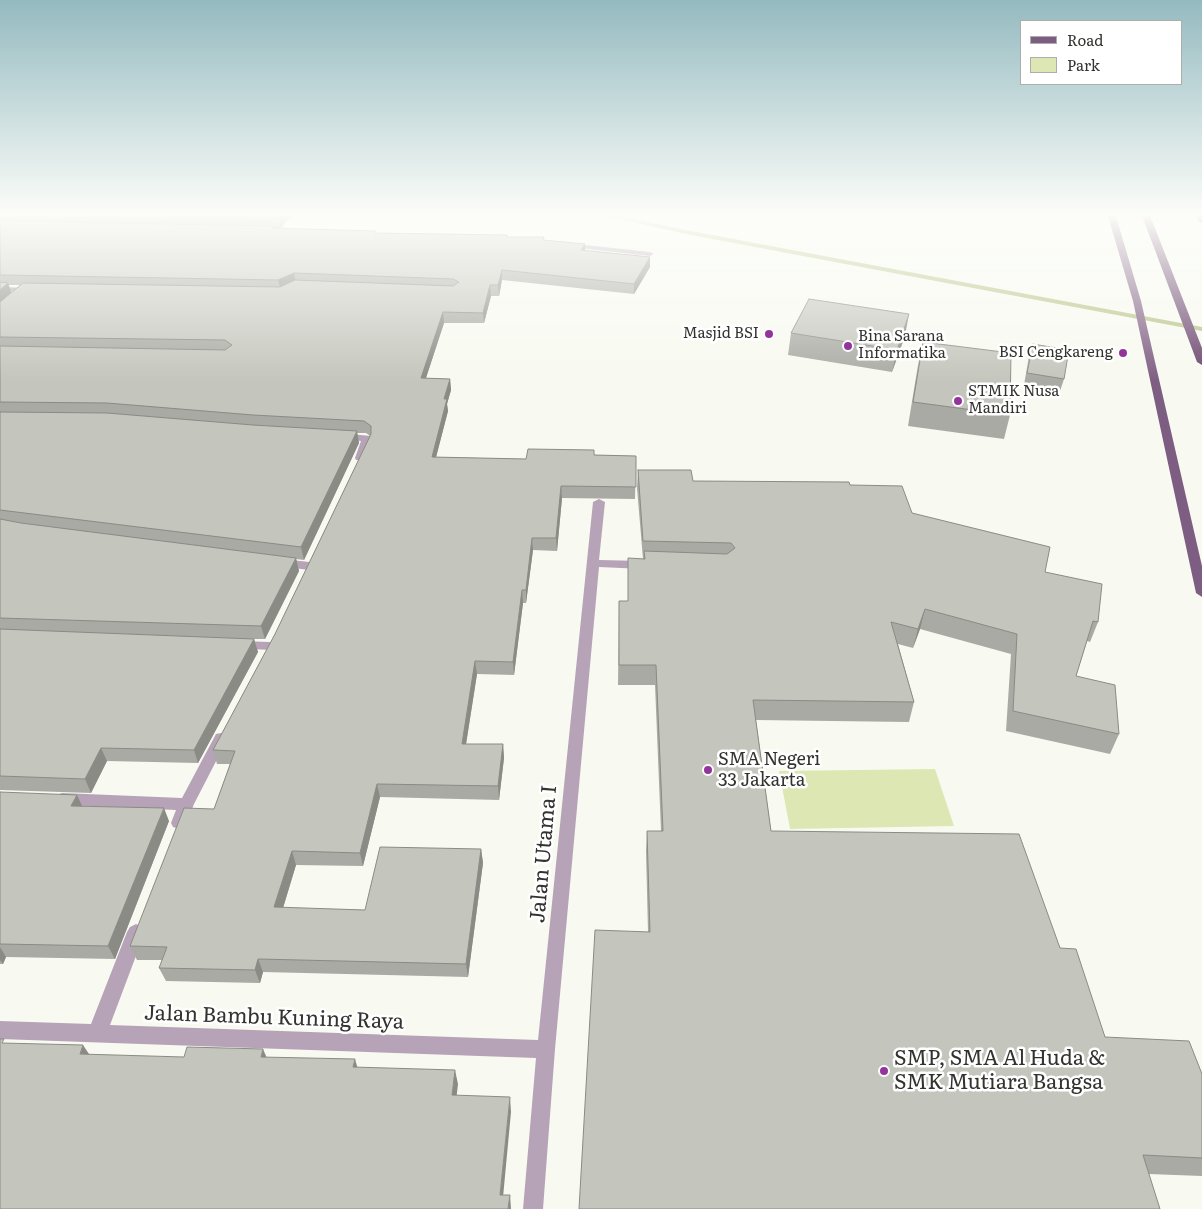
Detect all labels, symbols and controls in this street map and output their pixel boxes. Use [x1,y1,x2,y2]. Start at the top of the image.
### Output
legend [1020,20,1182,85]
text: Road [1067,28,1103,51]
text: Park [1067,53,1100,76]
place label: Masjid BSI [683,325,759,343]
marker: Masjid BSI [763,328,775,340]
place label: Bina Sarana Informatika [858,328,946,363]
marker: Bina Sarana Informatika [842,340,854,352]
place label: BSI Cengkareng [999,344,1113,362]
marker: BSI Cengkareng [1117,347,1129,359]
place label: STMIK Nusa Mandiri [968,383,1059,418]
marker: STMIK Nusa Mandiri [952,395,964,407]
place label: SMA Negeri 33 Jakarta [718,749,820,792]
marker: SMA Negeri 33 Jakarta [702,764,714,776]
street label: Jalan Utama I [525,784,563,924]
street label: Jalan Bambu Kuning Raya [143,1001,405,1035]
place label: SMP, SMA Al Huda & SMK Mutiara Bangsa [894,1046,1105,1096]
marker: SMP, SMA Al Huda & SMK Mutiara Bangsa [878,1065,890,1077]

